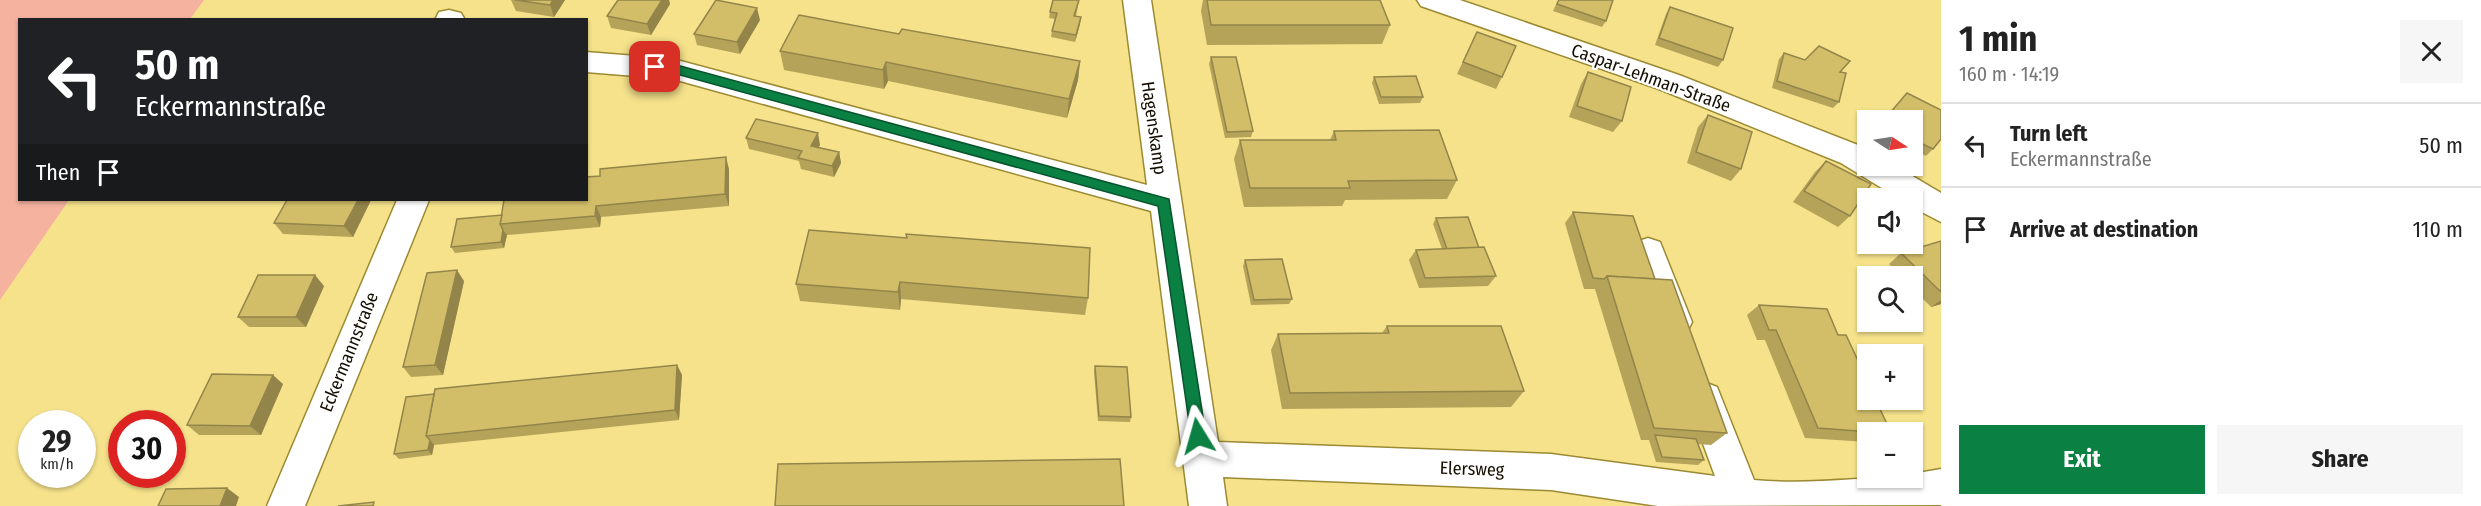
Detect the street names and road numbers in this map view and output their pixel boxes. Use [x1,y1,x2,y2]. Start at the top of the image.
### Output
street label: Caspar-Lehman-Straße [1568,39,1734,117]
street label: Hagenskamp [1137,80,1171,176]
street label: Eckermannstraße [315,289,383,415]
street label: Elersweg [1439,457,1505,481]

